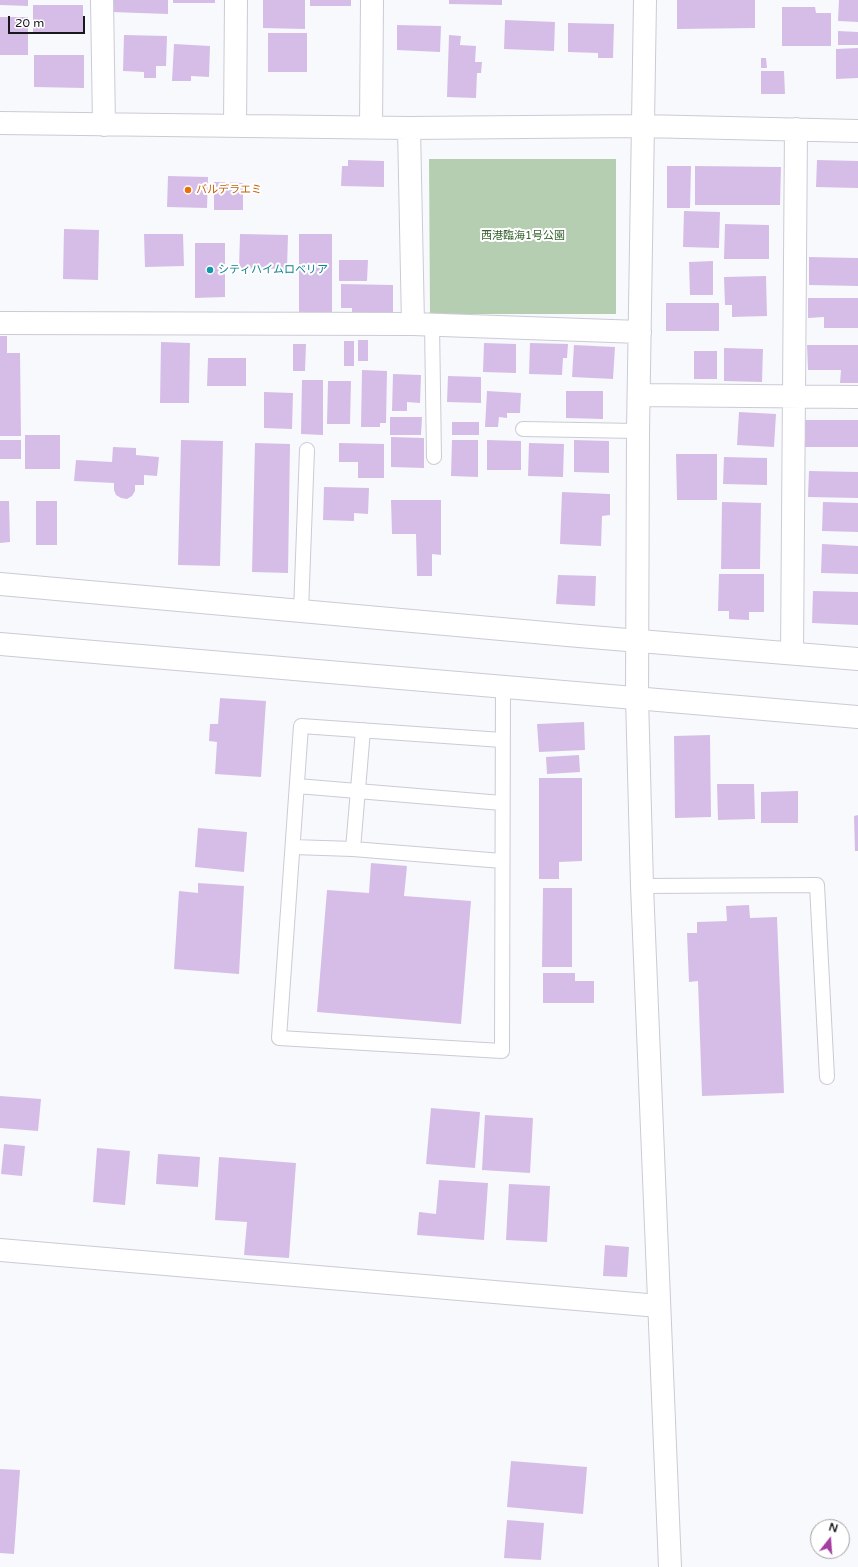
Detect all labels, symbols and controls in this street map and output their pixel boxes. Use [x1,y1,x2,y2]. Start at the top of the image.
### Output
scale bar [10,8,87,34]
text: 20 m [15,16,44,30]
place label: バルデラエミ [196,183,262,197]
marker: バルデラエミ [183,185,193,195]
park label: 西港臨海1号公園 [481,229,565,243]
place label: シティハイムロベリア [218,263,328,277]
marker: シティハイムロベリア [205,265,215,275]
north arrow [810,1519,850,1559]
text: N [827,1520,839,1536]

